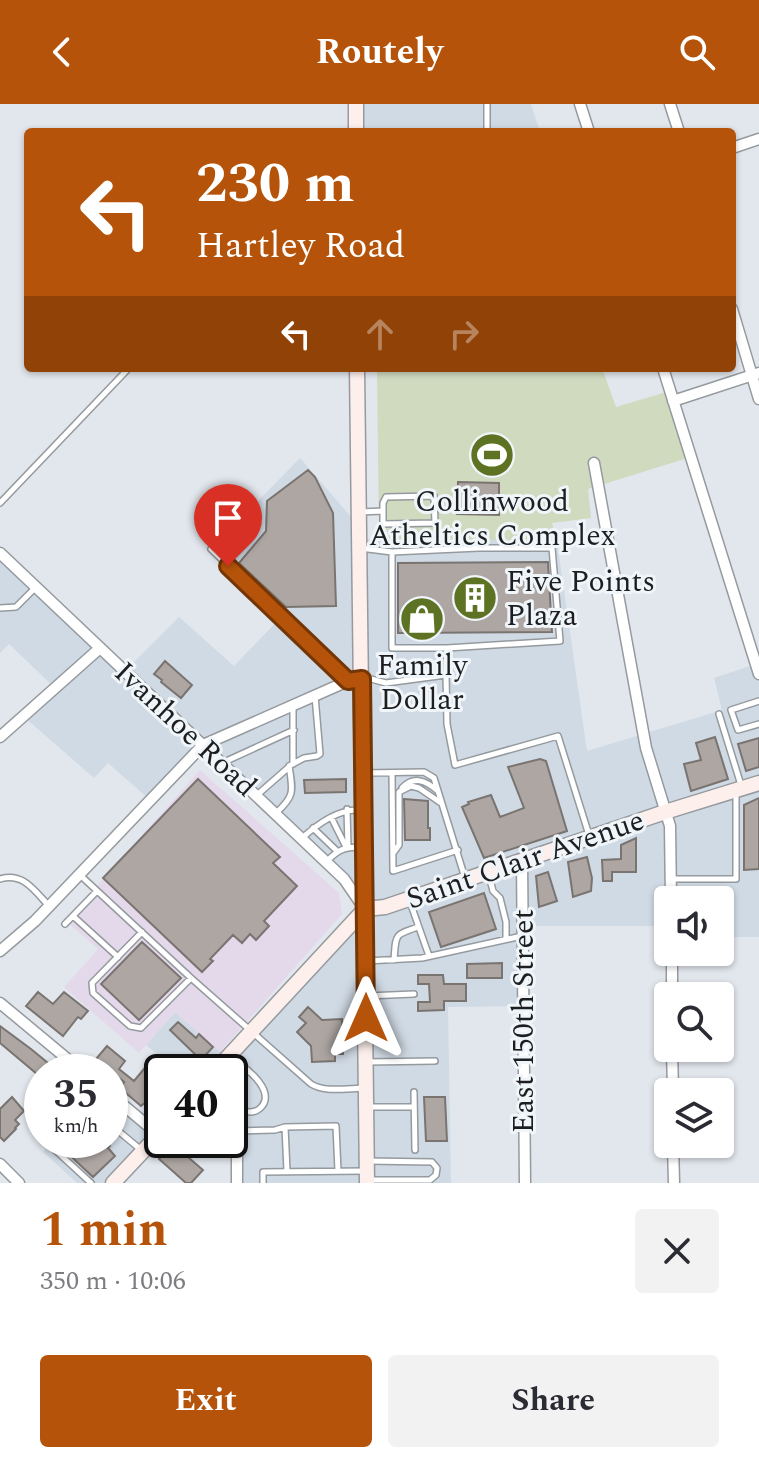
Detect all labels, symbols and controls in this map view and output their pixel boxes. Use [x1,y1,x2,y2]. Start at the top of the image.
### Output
text: Routely [316,25,443,80]
icon: back [40,30,84,74]
icon: search [675,30,719,74]
text: 230 m [196,142,355,227]
icon: left [64,160,168,264]
text: Hartley Road [196,219,405,274]
icon: left [274,312,318,356]
icon: ahead [358,312,402,356]
icon: right [442,312,486,356]
sports icon: Collinwood Atheltics Complex [468,431,516,479]
place label: Collinwood Atheltics Complex [369,479,615,559]
pin [194,484,262,566]
icon: arrive [206,496,250,540]
place label: Five Points Plaza [506,559,655,639]
building icon: Five Points Plaza [451,574,499,622]
shop icon: Family Dollar [398,595,446,643]
place label: Family Dollar [377,643,469,723]
street label: Ivanhoe Road [103,651,267,809]
street label: Saint Clair Avenue [400,798,651,922]
map controls [654,886,734,1158]
button: sound [654,886,734,966]
street label: East 150th Street [501,909,547,1133]
position arrow [324,976,408,1060]
button: search [654,982,734,1062]
speed limit sign: 40 [144,1054,248,1158]
text: 35 [54,1065,98,1126]
button: layers [654,1078,734,1158]
text: km/h [54,1111,99,1141]
text: 1 min [40,1194,168,1267]
button: close [635,1209,719,1293]
text: 350 m · 10:06 [40,1261,186,1301]
button: Exit [40,1355,372,1447]
button: Share [388,1355,719,1447]

